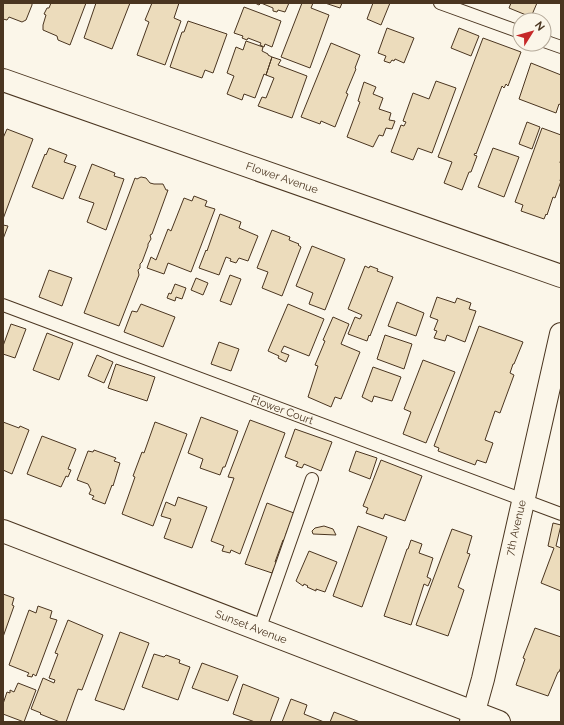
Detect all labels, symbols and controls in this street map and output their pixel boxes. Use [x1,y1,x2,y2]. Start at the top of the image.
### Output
north arrow [512,12,552,52]
text: N [532,19,547,34]
street label: Flower Avenue [244,160,320,197]
street label: Flower Court [249,393,315,427]
street label: 7th Avenue [503,498,529,557]
street label: Sunset Avenue [213,607,289,647]

